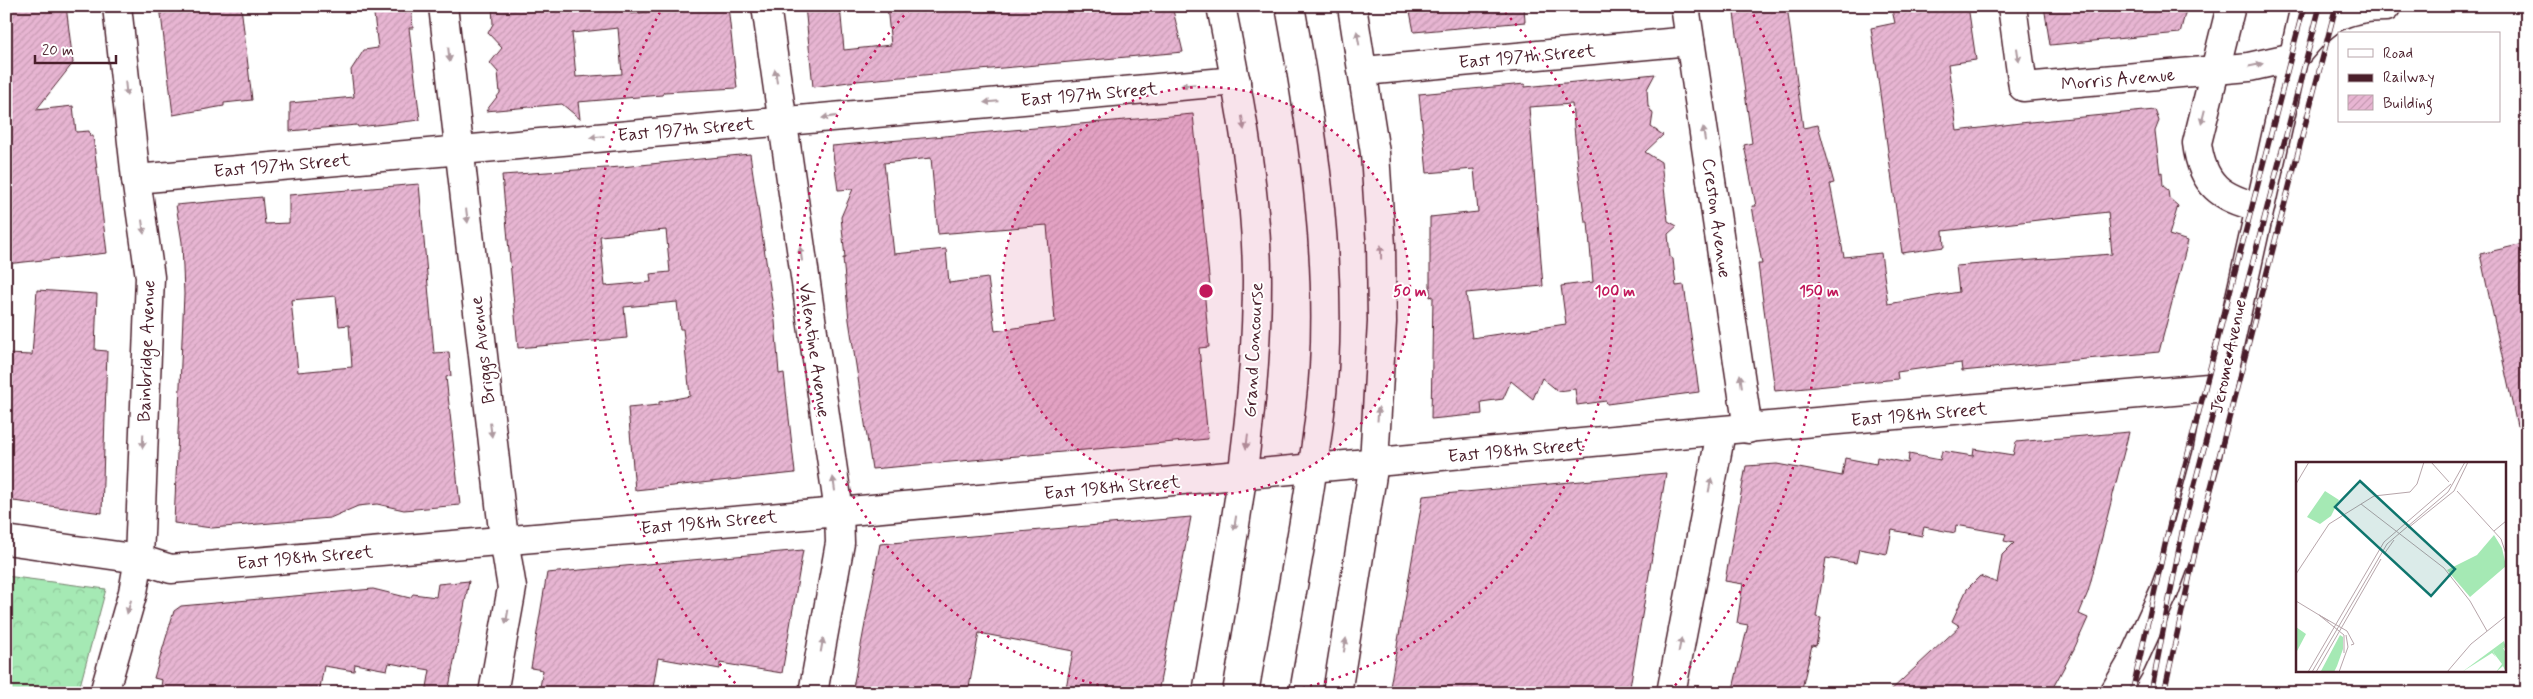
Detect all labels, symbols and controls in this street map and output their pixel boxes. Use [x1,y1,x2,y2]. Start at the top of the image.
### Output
one-way arrow [1353,30,1361,46]
scale bar [35,32,116,64]
legend [2338,32,2500,122]
street label: East 197th Street [1458,39,1597,75]
text: 20 m [42,41,74,61]
text: Road [2383,44,2413,64]
one-way arrow [445,47,453,63]
one-way arrow [2015,47,2023,63]
one-way arrow [2249,61,2264,69]
street label: Morris Avenue [2060,63,2176,97]
one-way arrow [771,68,779,84]
text: Railway [2383,68,2435,88]
street label: East 197th Street [1020,77,1159,113]
one-way arrow [1179,81,1195,89]
one-way arrow [122,82,130,98]
text: Building [2383,94,2433,115]
one-way arrow [983,98,999,106]
one-way arrow [2199,110,2207,125]
street label: East 197th Street [617,112,756,148]
one-way arrow [821,113,837,121]
one-way arrow [1239,115,1247,131]
one-way arrow [1700,125,1708,141]
one-way arrow [589,133,605,141]
street label: East 197th Street [213,148,352,184]
street label: Creston Avenue [1696,157,1736,280]
one-way arrow [463,208,471,224]
one-way arrow [139,219,147,235]
one-way arrow [1377,243,1385,259]
one-way arrow [797,246,805,262]
street label: Bainbridge Avenue [133,280,162,422]
street label: Valentine Avenue [793,281,835,419]
centre of rings [1197,282,1215,300]
street label: Grand Concourse [1238,282,1270,418]
text: 50 m [1393,282,1427,302]
text: 100 m [1595,282,1635,302]
text: 150 m [1799,282,1839,302]
street label: Briggs Avenue [464,294,502,405]
street label: Jerome Avenue [2205,297,2253,415]
one-way arrow [1737,373,1745,389]
street label: East 198th Street [1850,397,1989,433]
one-way arrow [1374,406,1382,422]
one-way arrow [487,422,495,438]
one-way arrow [139,433,147,449]
street label: East 198th Street [1447,433,1586,469]
one-way arrow [1243,434,1251,450]
inset map [2296,462,2506,672]
street label: East 198th Street [1043,470,1182,506]
one-way arrow [830,476,838,492]
one-way arrow [1707,477,1715,493]
street label: East 198th Street [640,505,779,541]
one-way arrow [1231,516,1239,532]
street label: East 198th Street [236,540,375,576]
one-way arrow [125,599,133,614]
one-way arrow [502,610,510,626]
one-way arrow [818,636,826,652]
one-way arrow [1342,636,1350,652]
one-way arrow [1676,636,1684,652]

